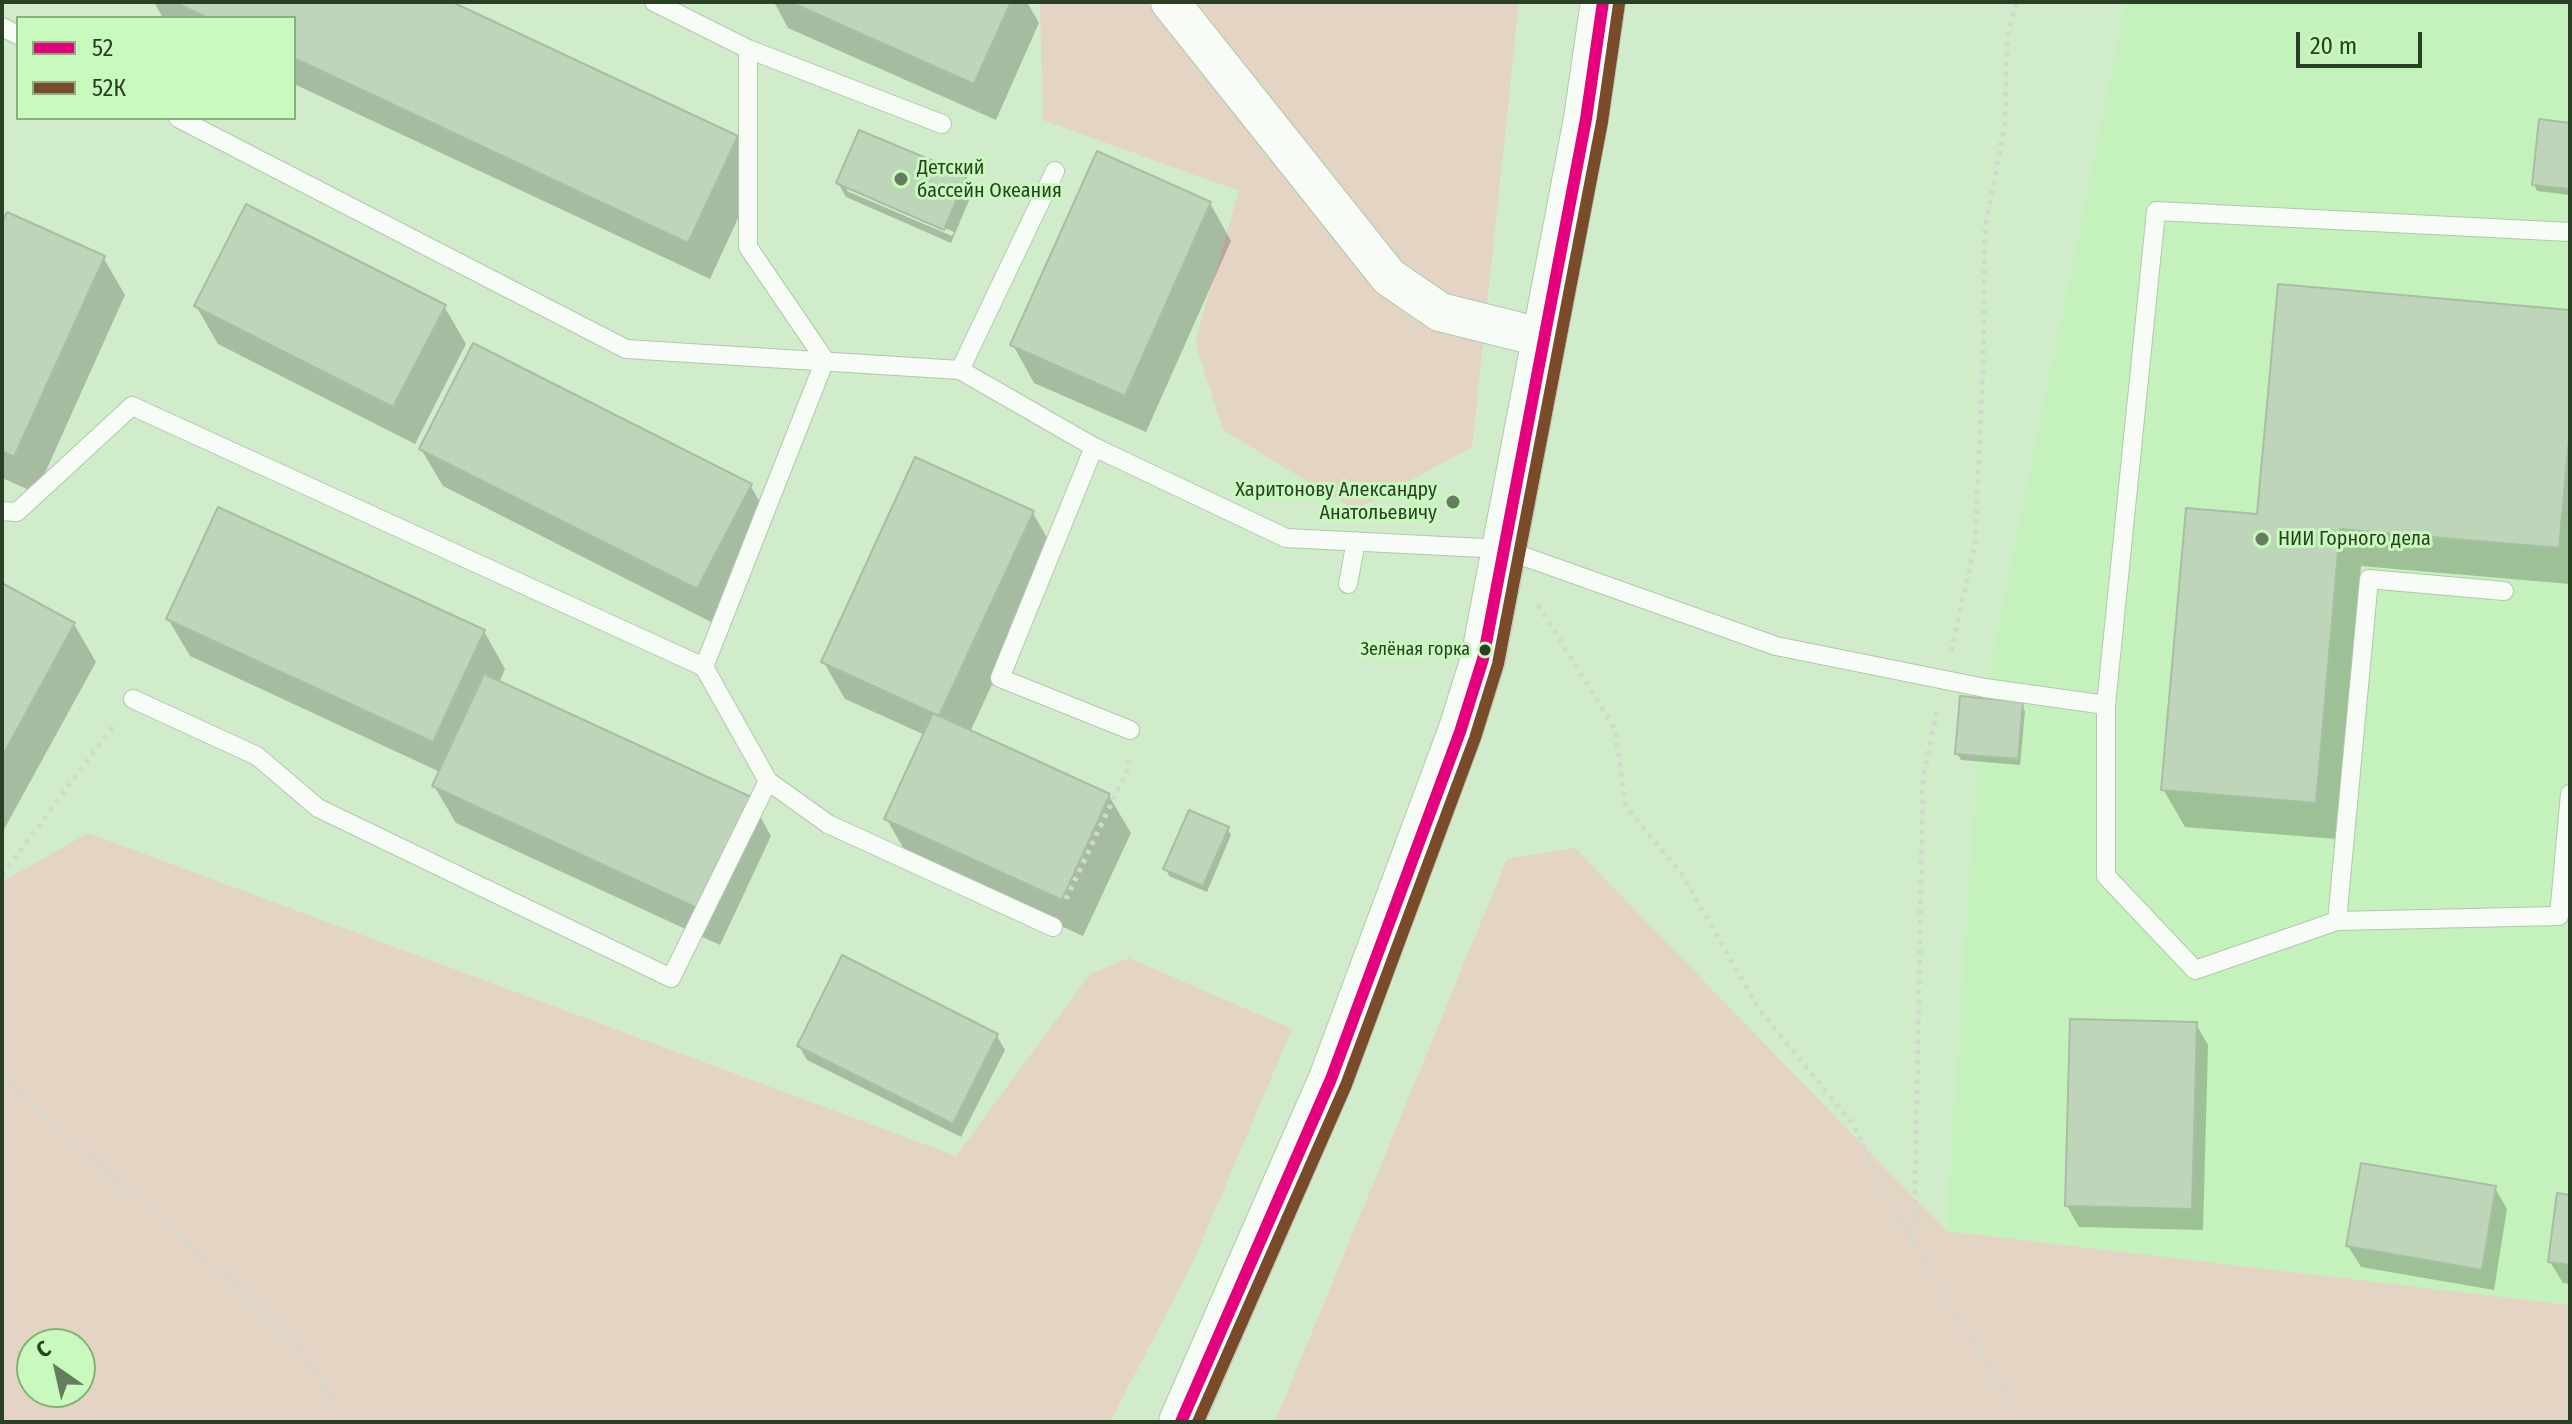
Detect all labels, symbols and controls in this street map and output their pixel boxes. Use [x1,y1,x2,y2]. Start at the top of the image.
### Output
legend [16,16,296,120]
scale bar [2300,16,2426,66]
text: 20 m [2310,32,2357,60]
text: 52 [92,34,113,62]
text: 52К [92,74,126,102]
place label: Детский бассейн Океания [917,156,1062,203]
marker: Детский бассейн Океания [892,170,910,188]
place label: Харитонову Александру Анатольевичу [1235,478,1437,525]
marker: Харитонову Александру Анатольевичу [1444,493,1462,511]
place label: НИИ Горного дела [2278,527,2431,551]
marker: НИИ Горного дела [2253,530,2271,548]
place label: Зелёная горка [1360,639,1470,661]
marker: Зелёная горка [1477,642,1493,658]
north arrow [16,1328,96,1408]
text: С [31,1335,56,1364]

